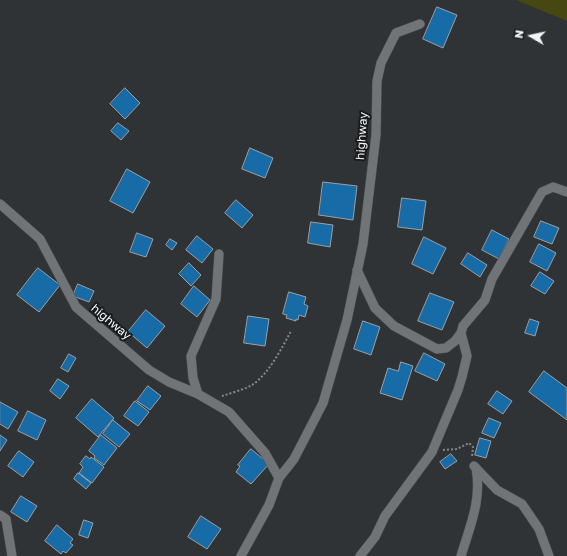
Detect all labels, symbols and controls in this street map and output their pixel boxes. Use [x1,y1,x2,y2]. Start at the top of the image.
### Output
north arrow [511,16,551,56]
text: N [512,29,526,39]
street label: highway [353,112,371,160]
street label: highway [88,301,134,343]

